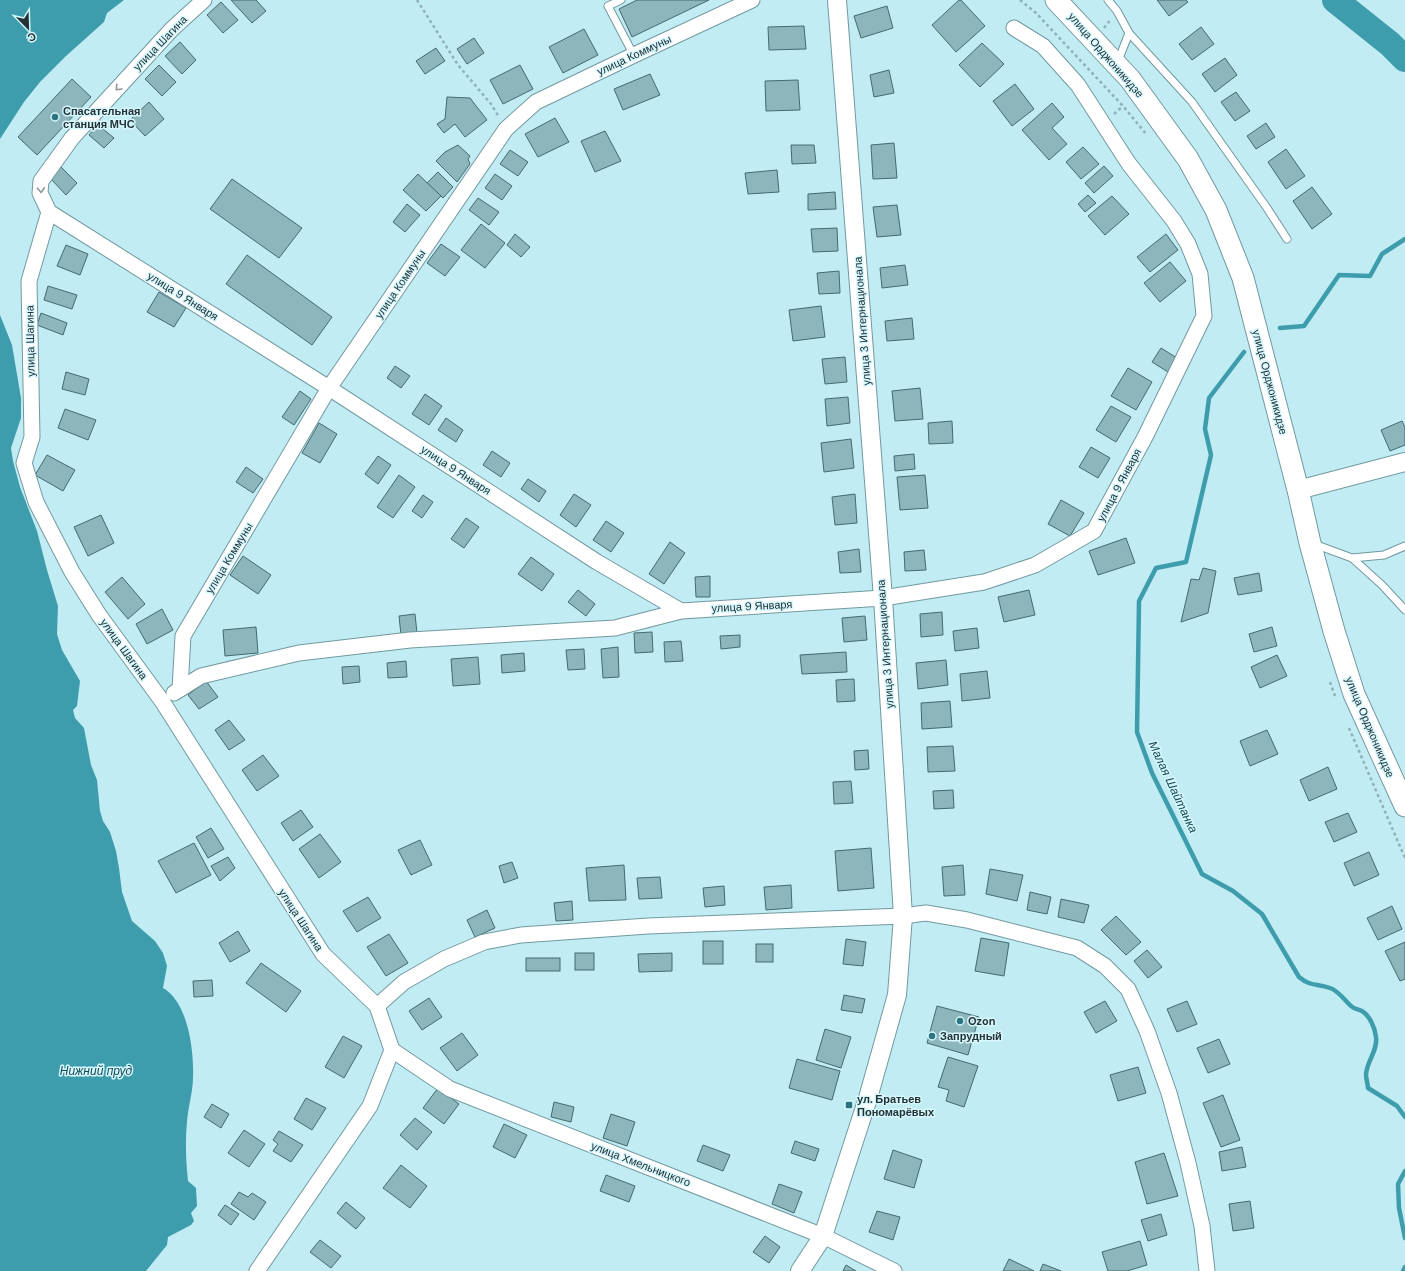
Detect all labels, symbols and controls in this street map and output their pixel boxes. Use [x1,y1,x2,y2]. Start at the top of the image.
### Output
north arrow [8,8,48,48]
street label: улица Орджоникидзе [1065,10,1147,100]
street label: улица Шагина [130,12,191,74]
text: С [25,29,38,45]
street label: улица Коммуны [595,32,673,78]
one-way arrow [115,83,123,91]
place label: Спасательная станция МЧС [63,104,141,131]
marker: Спасательная станция МЧС [50,112,60,122]
one-way arrow [37,187,45,193]
street label: улица Коммуны [372,247,428,321]
street label: улица 3 Интернационала [850,255,873,386]
street label: улица 9 Января [145,269,221,323]
street label: улица Шагина [22,304,38,377]
street label: улица Орджоникидзе [1249,328,1291,436]
street label: улица 9 Января [418,442,494,498]
street label: улица 9 Января [1094,446,1144,524]
street label: улица Коммуны [202,520,256,596]
street label: улица 3 Интернационала [873,578,896,709]
street label: улица 9 Января [711,597,793,615]
street label: улица Шагина [97,616,151,683]
street label: улица Орджоникидзе [1342,675,1398,779]
water label: Малая Шайтанка [1145,738,1201,836]
street label: улица Шагина [276,886,327,955]
place label: Ozon [968,1014,996,1028]
marker: Ozon [955,1016,965,1026]
place label: Запрудный [940,1029,1002,1043]
marker: Запрудный [927,1031,937,1041]
water label: Нижний пруд [60,1063,133,1079]
place label: ул. Братьев Пономарёвых [857,1092,935,1119]
marker: ул. Братьев Пономарёвых [844,1100,854,1110]
street label: улица Хмельницкого [589,1139,693,1189]

